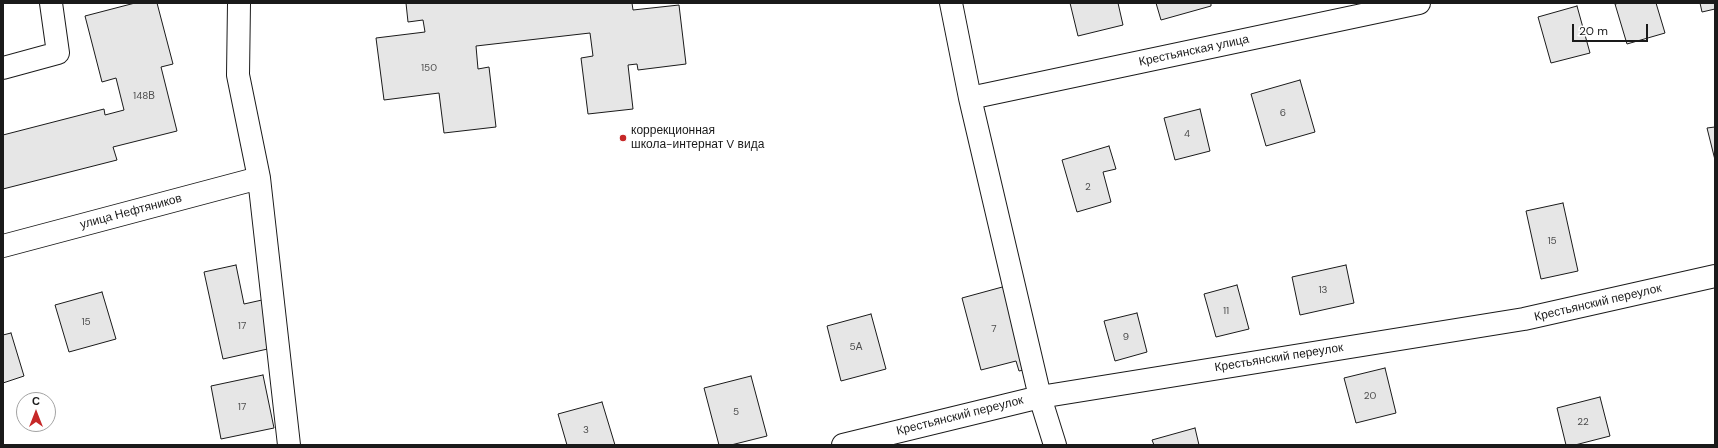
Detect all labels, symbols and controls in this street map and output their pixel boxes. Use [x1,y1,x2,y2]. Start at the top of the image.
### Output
scale bar [1574,16,1650,42]
text: 20 m [1579,23,1608,39]
street label: Крестьянская улица [1138,32,1250,70]
house number: 150 [421,62,437,74]
house number: 148В [133,90,155,102]
house number: 6 [1280,107,1286,119]
place label: коррекционная школа-интернат V вида [631,124,764,152]
house number: 4 [1184,128,1190,140]
marker: коррекционная школа-интернат V вида [618,133,628,143]
house number: 2 [1085,181,1091,193]
street label: улица Нефтяников [78,191,184,233]
house number: 15 [1547,235,1557,247]
street label: Крестьянский переулок [1533,281,1663,325]
house number: 13 [1318,284,1328,296]
house number: 11 [1223,305,1229,317]
house number: 15 [81,316,91,328]
house number: 17 [238,320,246,332]
house number: 7 [991,323,997,335]
house number: 9 [1123,331,1129,343]
house number: 5А [850,341,862,353]
street label: Крестьянский переулок [1214,341,1344,375]
house number: 20 [1364,390,1376,402]
north arrow [16,392,56,432]
street label: Крестьянский переулок [895,393,1025,439]
text: С [32,394,40,408]
house number: 17 [238,401,246,413]
house number: 5 [733,406,739,418]
house number: 22 [1577,416,1589,428]
house number: 3 [583,424,589,436]

